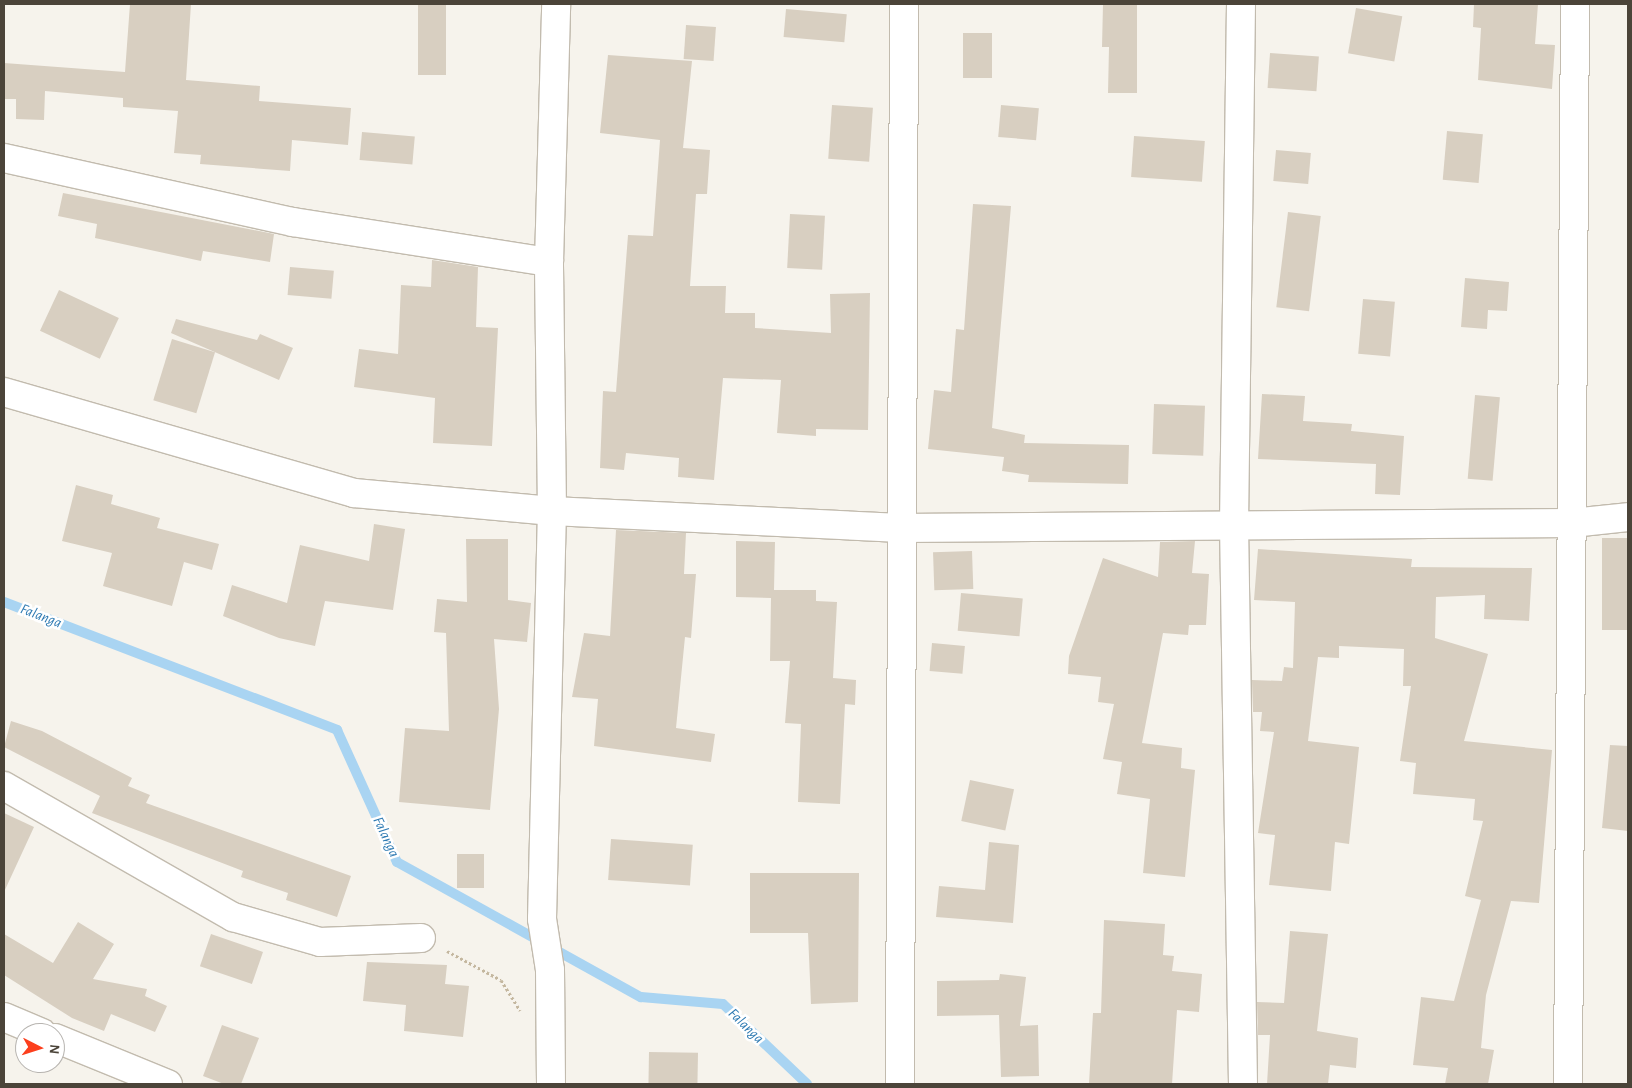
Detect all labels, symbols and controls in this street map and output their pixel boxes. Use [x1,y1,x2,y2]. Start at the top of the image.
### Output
water label: Falanga [18,600,64,632]
water label: Falanga [369,814,403,860]
water label: Falanga [724,1005,768,1047]
north arrow [15,1023,65,1073]
text: N [47,1044,61,1055]

